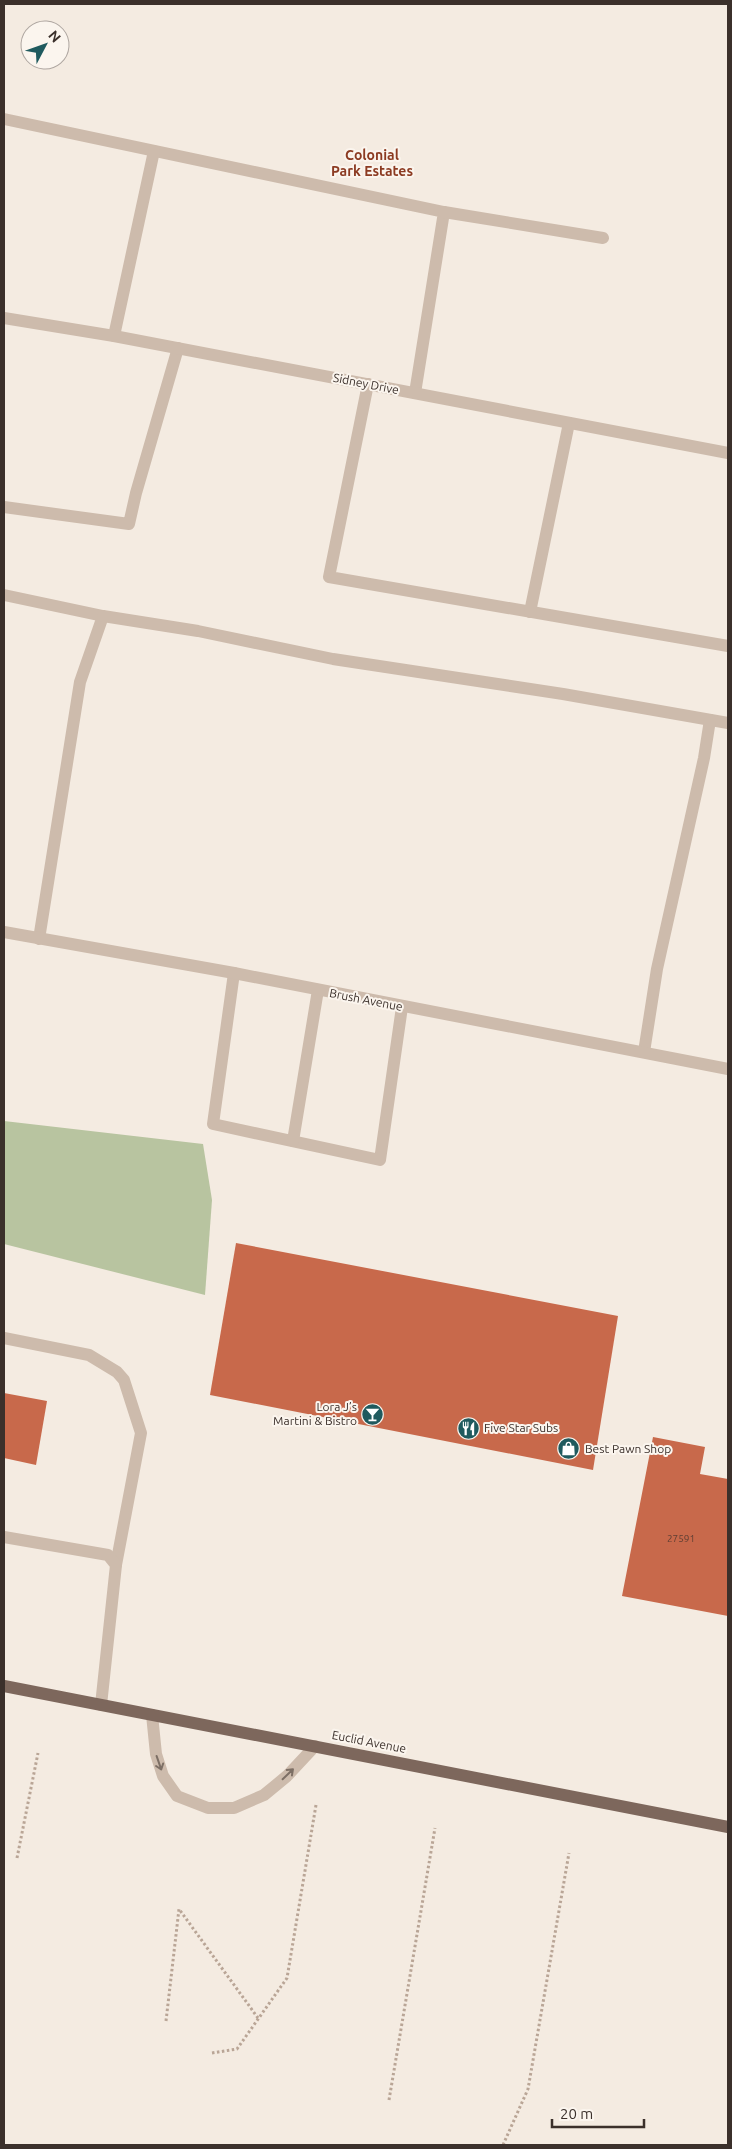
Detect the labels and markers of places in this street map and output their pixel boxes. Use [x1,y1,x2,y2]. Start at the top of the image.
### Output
place label: Lora J’s Martini & Bistro [273,1400,357,1427]
bar icon: Lora J’s Martini & Bistro [361,1402,385,1426]
restaurant icon: Five Star Subs [456,1416,480,1440]
place label: Five Star Subs [484,1421,558,1434]
shop icon: Best Pawn Shop [557,1437,581,1461]
place label: Best Pawn Shop [585,1442,671,1455]

